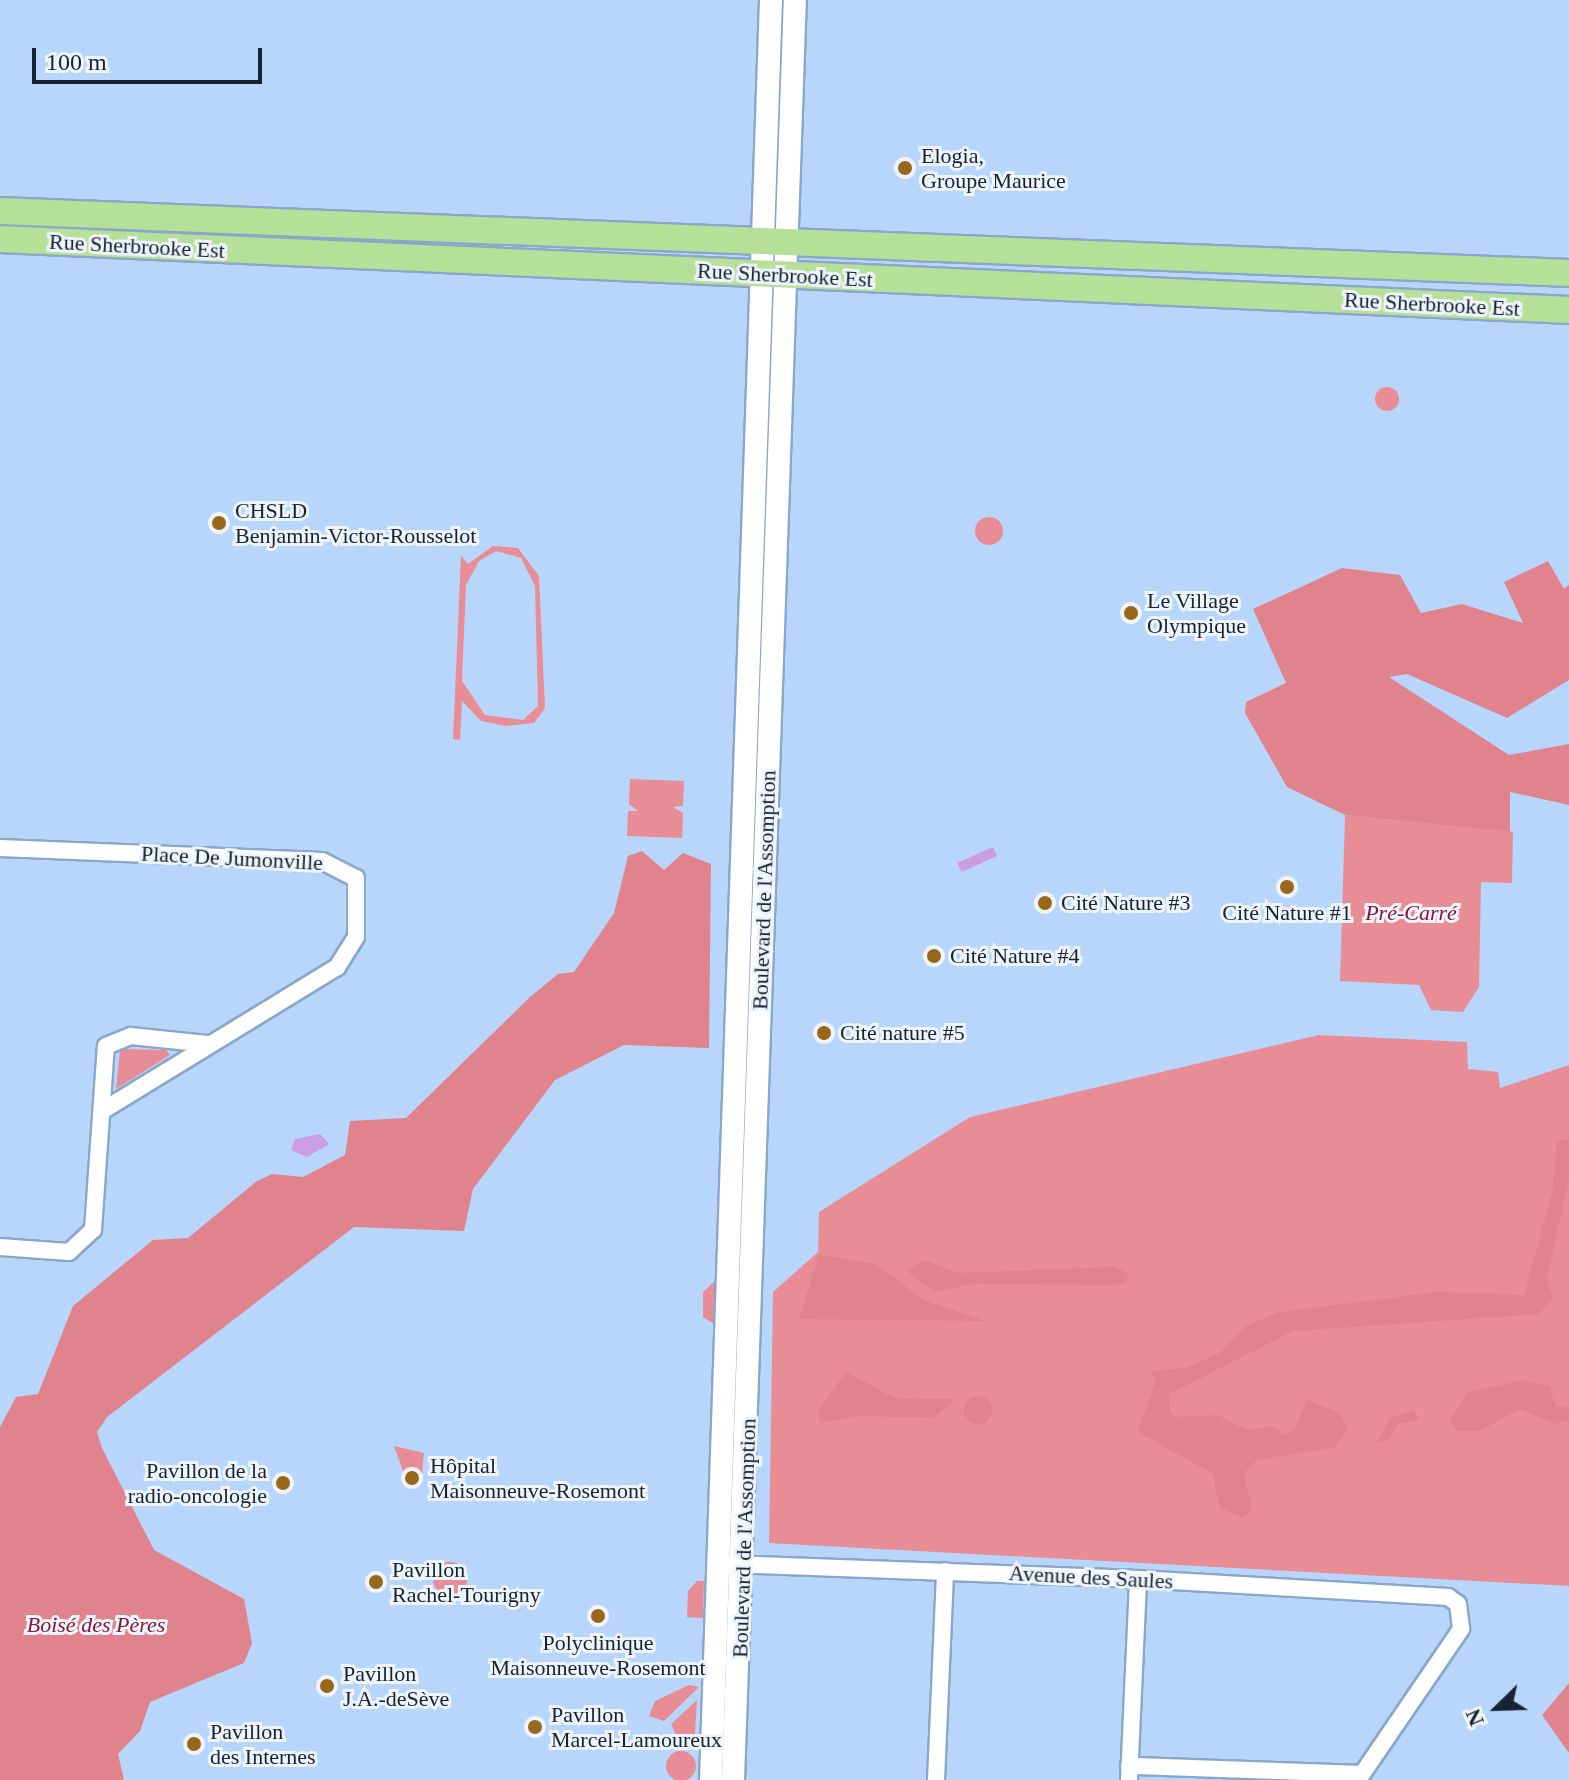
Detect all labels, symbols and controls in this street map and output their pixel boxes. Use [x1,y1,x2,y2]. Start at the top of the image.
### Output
scale bar [36,32,266,82]
text: 100 m [46,49,107,75]
place label: Elogia, Groupe Maurice [921,142,1066,194]
marker: Elogia, Groupe Maurice [896,159,914,177]
street label: Rue Sherbrooke Est [48,228,226,264]
street label: Rue Sherbrooke Est [696,257,874,293]
street label: Rue Sherbrooke Est [1343,286,1521,322]
place label: CHSLD Benjamin-Victor-Rousselot [235,497,476,548]
marker: CHSLD Benjamin-Victor-Rousselot [210,514,228,532]
place label: Le Village Olympique [1147,587,1246,638]
marker: Le Village Olympique [1122,604,1140,622]
street label: Boulevard de l'Assomption [747,770,781,1010]
street label: Place De Jumonville [140,840,324,876]
marker: Cité Nature #1 [1278,878,1296,896]
place label: Cité Nature #3 [1061,890,1191,916]
marker: Cité Nature #3 [1036,894,1054,912]
place label: Cité Nature #1 [1222,900,1352,926]
park label: Pré-Carré [1365,900,1457,926]
place label: Cité Nature #4 [950,943,1080,969]
marker: Cité Nature #4 [925,947,943,965]
place label: Cité nature #5 [840,1020,965,1046]
marker: Cité nature #5 [815,1024,833,1042]
street label: Boulevard de l'Assomption [727,1418,761,1658]
place label: Hôpital Maisonneuve-Rosemont [430,1452,645,1504]
place label: Pavillon de la radio-oncologie [128,1457,267,1508]
marker: Hôpital Maisonneuve-Rosemont [401,1467,423,1489]
marker: Pavillon de la radio-oncologie [274,1474,292,1492]
place label: Pavillon Rachel-Tourigny [392,1556,541,1608]
street label: Avenue des Saules [1008,1560,1174,1594]
marker: Pavillon Rachel-Tourigny [367,1573,385,1591]
marker: Polyclinique Maisonneuve-Rosemont [589,1607,607,1625]
park label: Boisé des Pères [27,1612,165,1638]
place label: Polyclinique Maisonneuve-Rosemont [490,1629,706,1680]
place label: Pavillon J.A.-deSève [343,1660,449,1712]
north arrow [1457,1668,1537,1748]
marker: Pavillon J.A.-deSève [318,1677,336,1695]
place label: Pavillon Marcel-Lamoureux [551,1701,722,1752]
text: N [1460,1705,1489,1730]
place label: Pavillon des Internes [210,1718,316,1770]
marker: Pavillon Marcel-Lamoureux [526,1718,544,1736]
marker: Pavillon des Internes [185,1735,203,1753]

